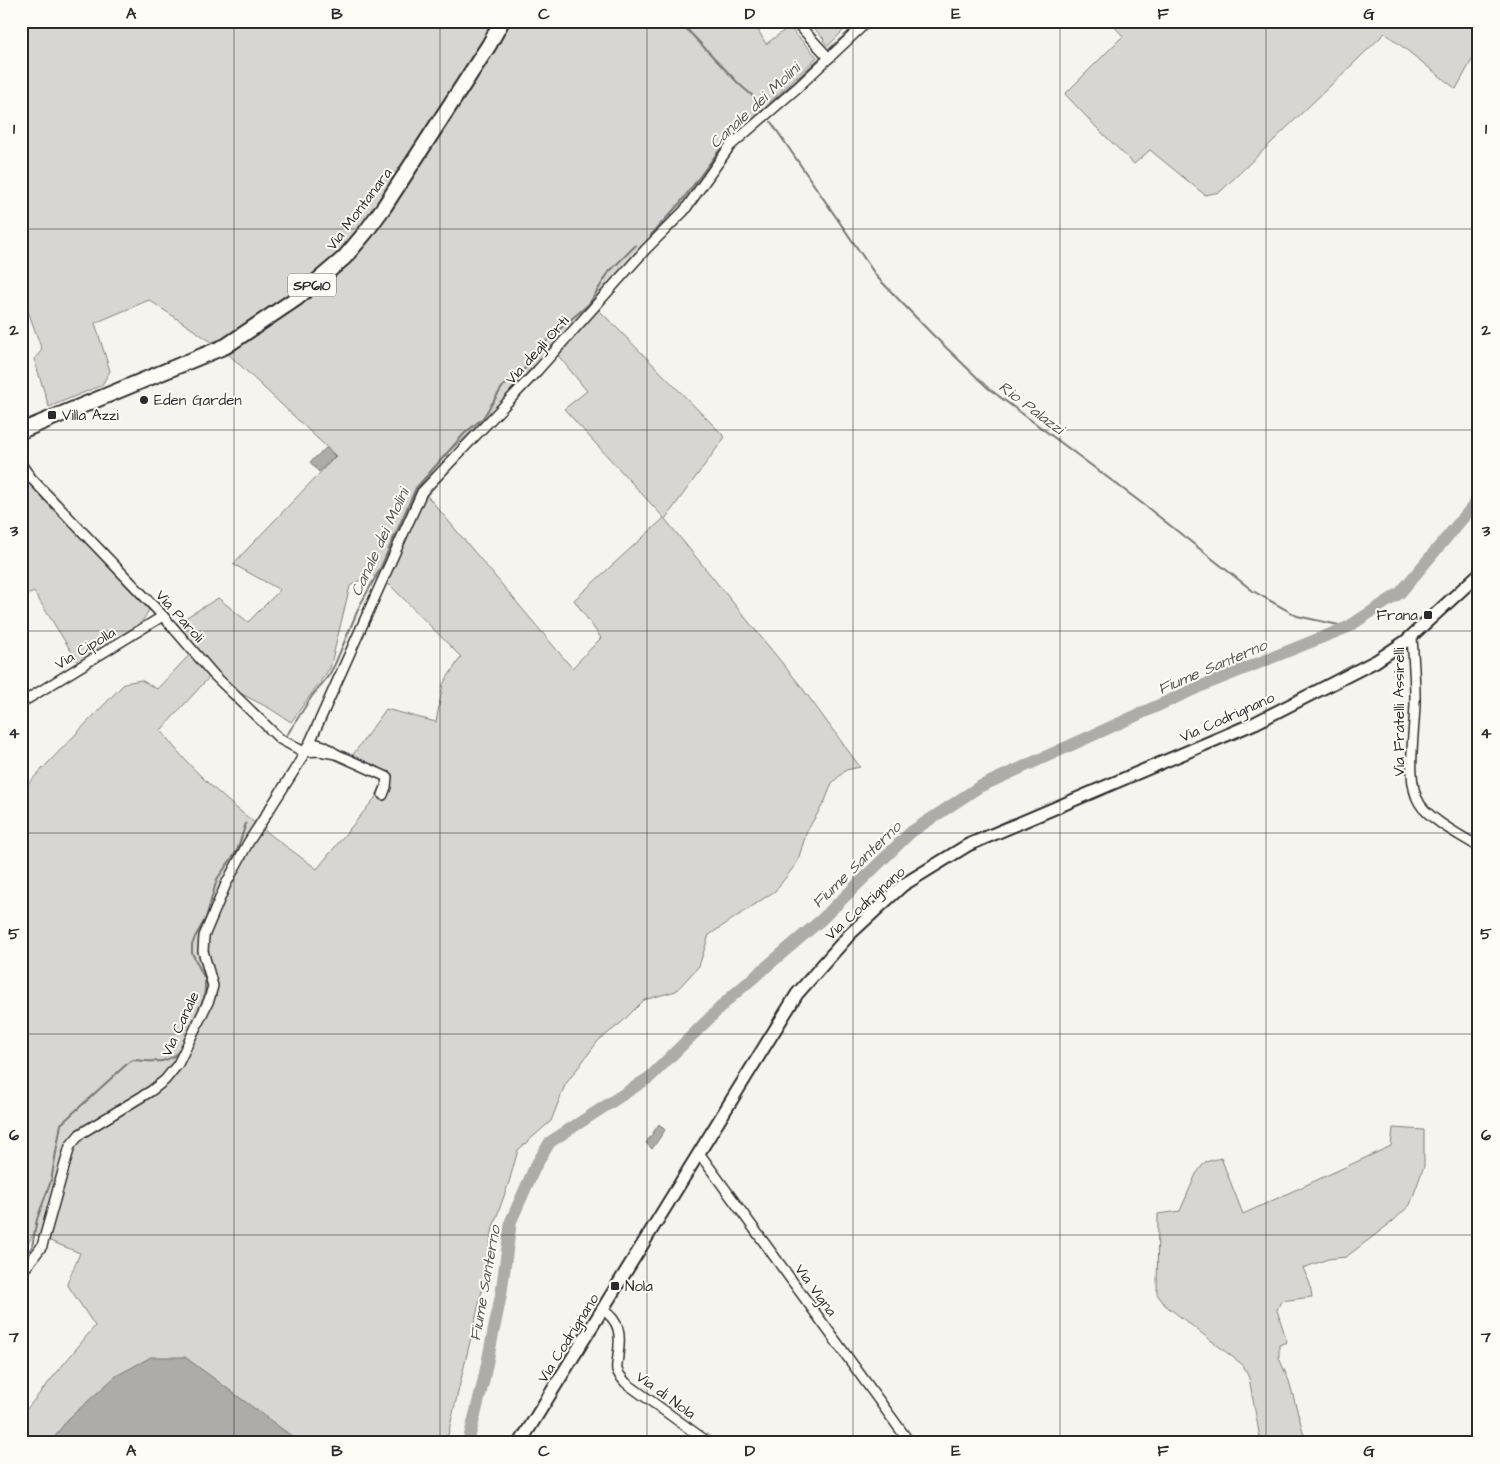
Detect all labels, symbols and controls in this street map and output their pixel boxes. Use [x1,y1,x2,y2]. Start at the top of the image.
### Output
text: A [126,3,137,25]
text: B [331,3,343,25]
text: C [538,3,550,25]
text: D [745,3,756,25]
text: E [951,3,961,25]
text: F [1157,3,1169,25]
text: G [1363,3,1375,25]
water label: Canale dei Molini [705,56,807,153]
text: 1 [13,118,16,140]
text: 1 [1485,118,1488,140]
street label: Via Montanara [321,163,398,255]
road number: SP610 [288,274,336,296]
street label: Via degli Orti [501,311,575,390]
text: 2 [8,319,19,341]
text: 2 [1480,319,1491,341]
water label: Rio Palazzi [994,376,1071,441]
place label: Eden Garden [154,390,242,411]
marker: Eden Garden [138,394,150,406]
place label: Villa Azzi [62,405,119,426]
marker: Villa Azzi [46,409,58,421]
water label: Canale dei Molini [345,483,416,600]
text: 3 [9,520,19,542]
text: 3 [1481,520,1491,542]
street label: Via Paroli [150,586,209,648]
place label: Frana [1377,605,1418,626]
marker: Frana [1422,609,1434,621]
street label: Via Cipolla [51,622,120,675]
water label: Fiume Santerno [1154,634,1271,700]
street label: Via Fratelli Assirelli [1389,647,1410,777]
street label: Via Codrignano [1177,687,1279,749]
text: 4 [9,722,20,744]
text: 4 [1481,722,1492,744]
water label: Fiume Santerno [807,816,907,913]
street label: Via Codrignano [821,861,911,946]
text: 5 [8,923,20,945]
text: 5 [1480,923,1492,945]
street label: Via Canale [156,988,205,1060]
text: 6 [9,1124,19,1146]
text: 6 [1481,1124,1491,1146]
water label: Fiume Santerno [464,1223,506,1342]
street label: Via Vigna [789,1260,842,1322]
place label: Nola [625,1276,653,1297]
marker: Nola [609,1280,621,1292]
street label: Via Codrignano [533,1289,605,1387]
text: 7 [8,1326,19,1348]
text: 7 [1480,1326,1491,1348]
street label: Via di Nola [632,1367,700,1424]
text: A [126,1440,137,1462]
text: B [331,1440,343,1462]
text: C [538,1440,550,1462]
text: D [745,1440,756,1462]
text: E [951,1440,961,1462]
text: F [1157,1440,1169,1462]
text: G [1363,1440,1375,1462]

